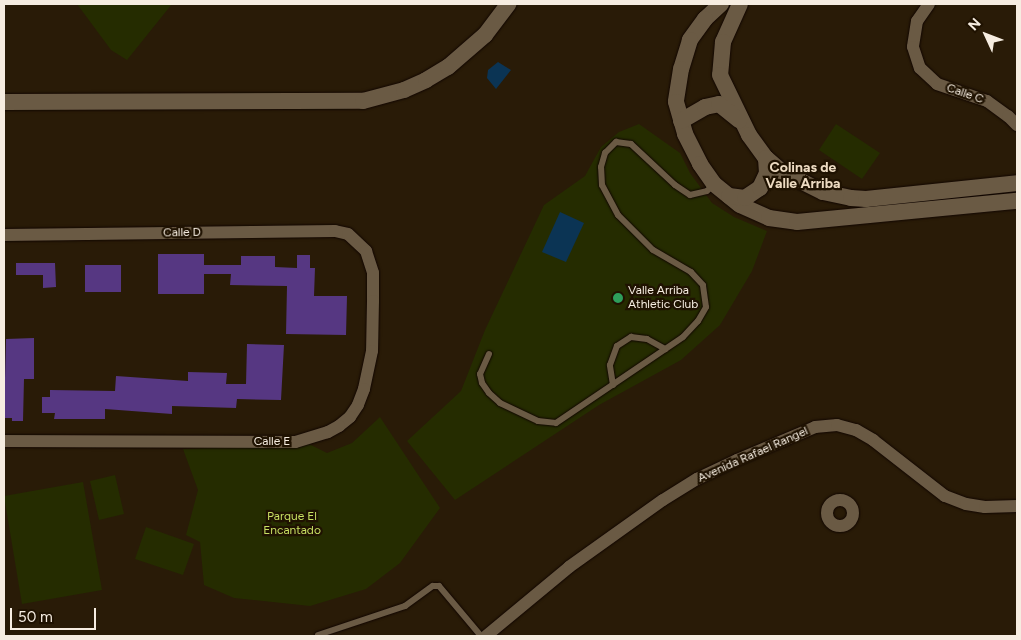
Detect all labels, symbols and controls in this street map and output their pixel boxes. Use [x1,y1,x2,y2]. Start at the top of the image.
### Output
north arrow [961,10,1011,60]
text: N [965,15,985,34]
street label: Calle C [945,81,985,107]
district label: Colinas de Valle Arriba [765,160,841,192]
street label: Calle D [163,225,201,241]
place label: Valle Arriba Athletic Club [628,284,698,312]
marker: Valle Arriba Athletic Club [612,292,624,304]
street label: Avenida Rafael Rangel [696,424,810,486]
street label: Calle E [254,435,290,449]
park label: Parque El Encantado [263,510,321,538]
scale bar [12,598,99,630]
text: 50 m [18,608,53,626]

